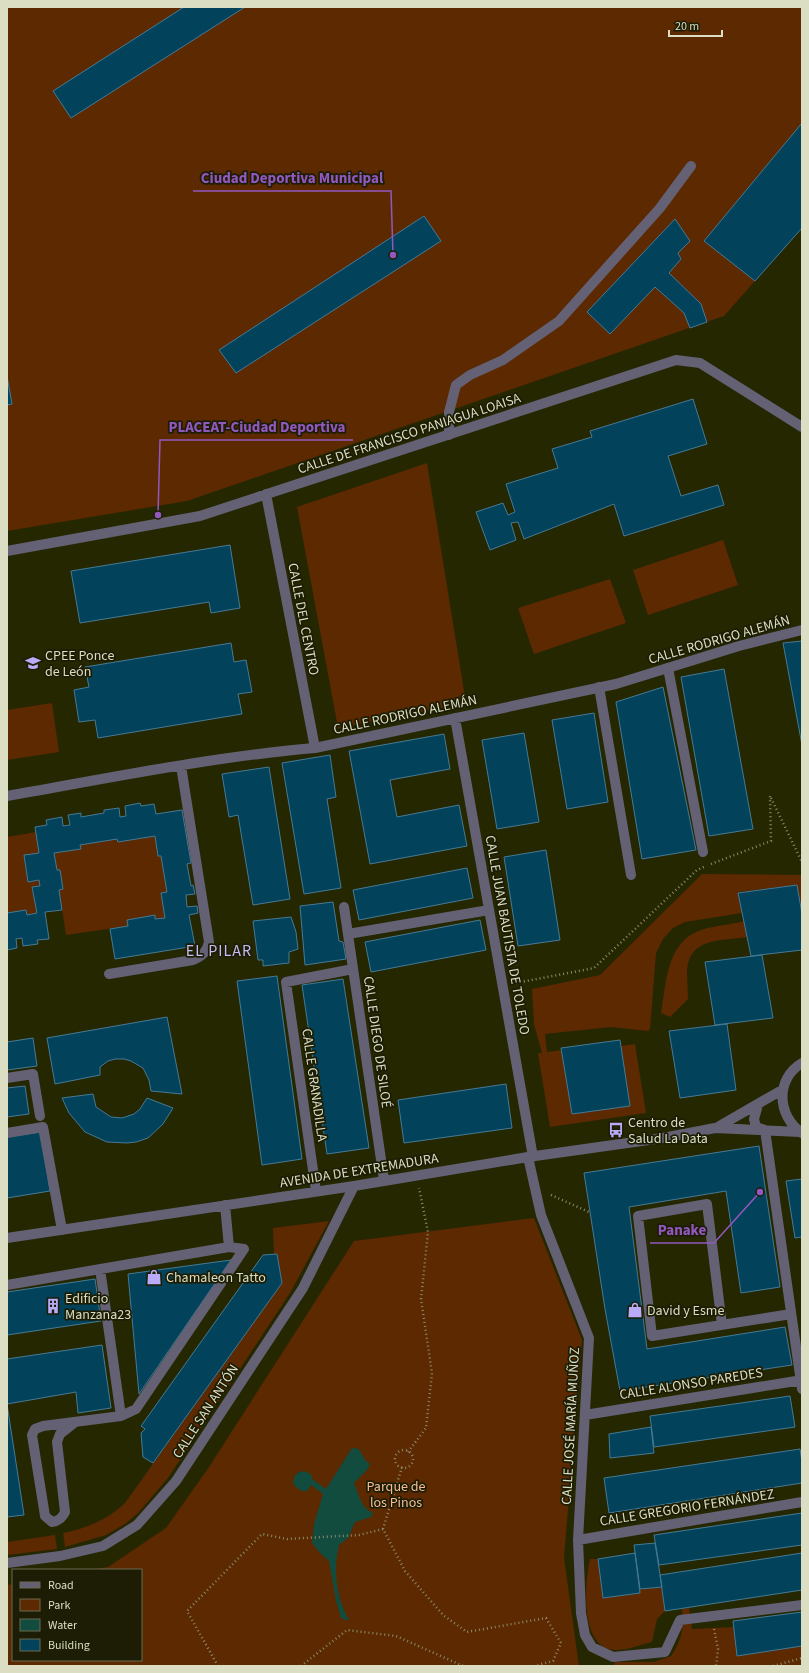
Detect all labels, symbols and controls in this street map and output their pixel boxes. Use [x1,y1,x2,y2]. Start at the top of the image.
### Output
scale bar [669,12,722,38]
text: 20 m [675,18,699,35]
callout: Ciudad Deportiva Municipal [193,164,391,191]
text: Ciudad Deportiva Municipal [201,168,384,189]
street label: CALLE DE FRANCISCO PANIAGUA LOAISA [295,388,524,480]
callout: PLACEAT-Ciudad Deportiva [160,413,353,440]
text: PLACEAT-Ciudad Deportiva [169,417,346,438]
street label: CALLE DEL CENTRO [282,561,324,677]
street label: CALLE RODRIGO ALEMÁN [646,610,792,670]
place label: CPEE Ponce de León [45,646,114,682]
school or university icon: CPEE Ponce de León [24,654,42,672]
street label: CALLE RODRIGO ALEMÁN [332,690,479,740]
street label: CALLE JUAN BAUTISTA DE TOLEDO [480,834,534,1036]
district label: EL PILAR [186,940,252,962]
street label: CALLE DIEGO DE SILOÉ [358,975,396,1109]
street label: CALLE GRANADILLA [296,1027,332,1143]
place label: Centro de Salud La Data [628,1113,708,1149]
bus stop icon: Centro de Salud La Data [607,1121,625,1139]
street label: AVENIDA DE EXTREMADURA [278,1148,440,1193]
callout: Panake [650,1216,714,1243]
text: Panake [658,1220,706,1241]
shop icon: Chamaleon Tatto [145,1268,163,1286]
place label: Chamaleon Tatto [166,1268,266,1288]
place label: Edificio Manzana23 [65,1289,131,1325]
building icon: Edificio Manzana23 [44,1297,62,1315]
shop icon: David y Esme [626,1301,644,1319]
place label: David y Esme [647,1301,724,1321]
street label: CALLE JOSÉ MARÍA MUÑOZ [557,1347,585,1505]
street label: CALLE SAN ANTÓN [168,1361,244,1462]
street label: CALLE ALONSO PAREDES [618,1363,764,1405]
park label: Parque de los Pinos [367,1477,426,1513]
street label: CALLE GREGORIO FERNÁNDEZ [598,1484,776,1532]
legend [12,1569,142,1661]
text: Road [48,1577,74,1594]
text: Park [48,1597,70,1614]
text: Water [48,1617,78,1634]
text: Building [48,1637,90,1654]

